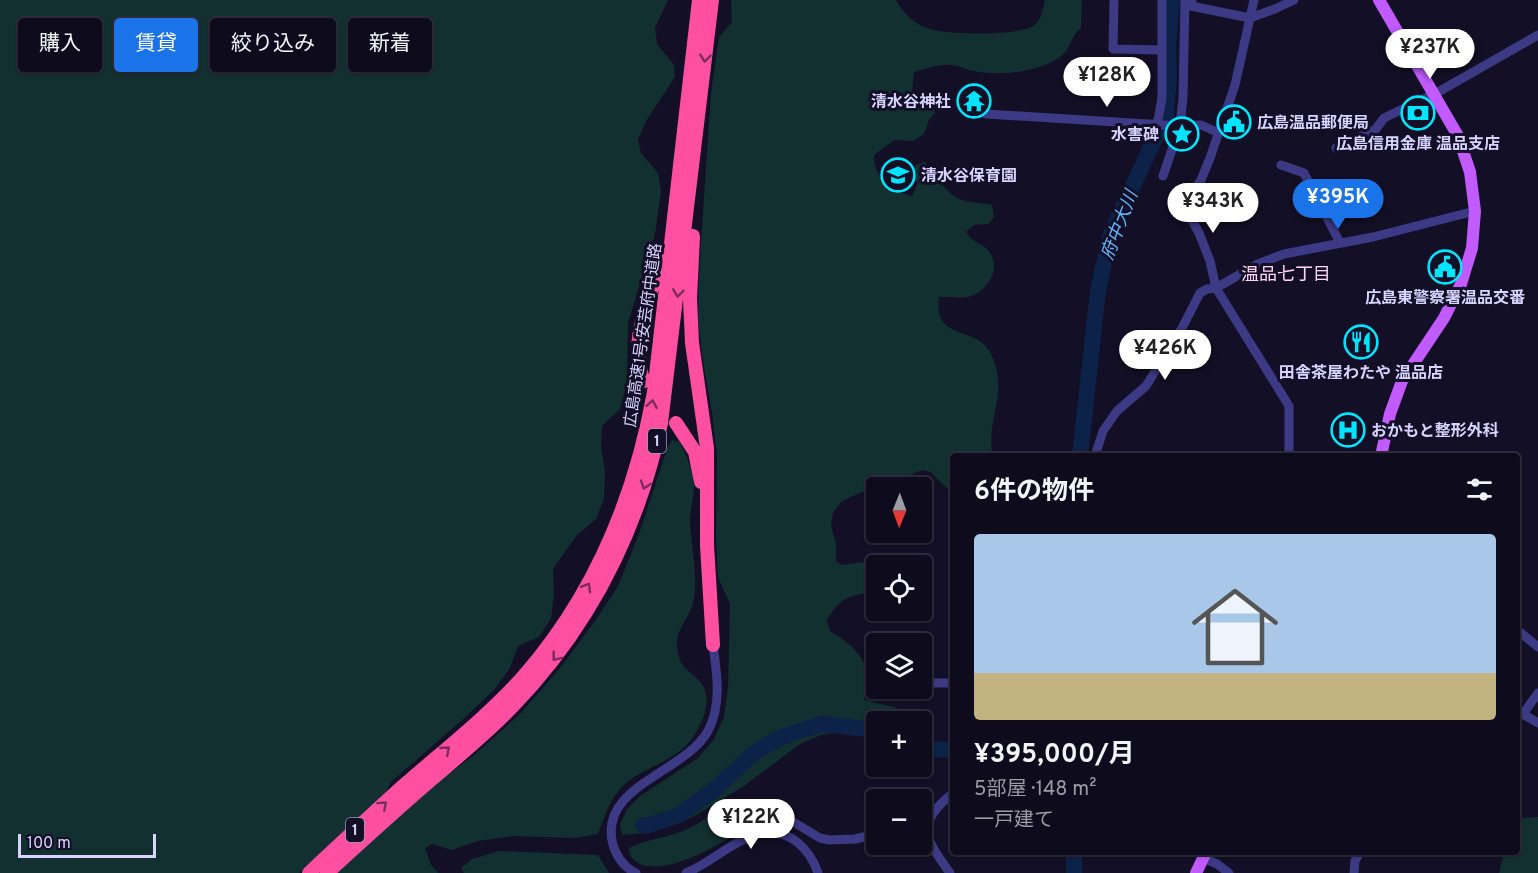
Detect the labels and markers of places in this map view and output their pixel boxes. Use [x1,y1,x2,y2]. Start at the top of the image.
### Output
pin: ¥237K [1388,29,1472,80]
pin: ¥128K [1065,57,1149,108]
temple icon: 清水谷神社 [956,83,992,119]
place label: 清水谷神社 [871,92,951,113]
bank icon: 広島信用金庫 温品支店 [1400,95,1436,131]
public building icon: 広島温品郵便局 [1216,104,1252,140]
place label: 広島温品郵便局 [1257,114,1369,134]
place icon: 水害碑 [1164,116,1200,152]
place label: 水害碑 [1111,126,1159,146]
place label: 広島信用金庫 温品支店 [1336,135,1500,155]
school or university icon: 清水谷保育園 [880,157,916,193]
place label: 清水谷保育園 [921,167,1017,187]
pin: ¥395K [1296,179,1380,230]
pin: ¥343K [1171,183,1255,234]
public building icon: 広島東警察署温品交番 [1427,249,1463,285]
place label: 広島東警察署温品交番 [1365,289,1525,309]
restaurant icon: 田舎茶屋わたや 温品店 [1343,324,1379,360]
pin: ¥426K [1123,330,1207,381]
place label: 田舎茶屋わたや 温品店 [1279,364,1443,384]
hospital icon: おかもと整形外科 [1330,412,1366,448]
place label: おかもと整形外科 [1371,422,1499,442]
pin: ¥122K [709,799,793,850]

